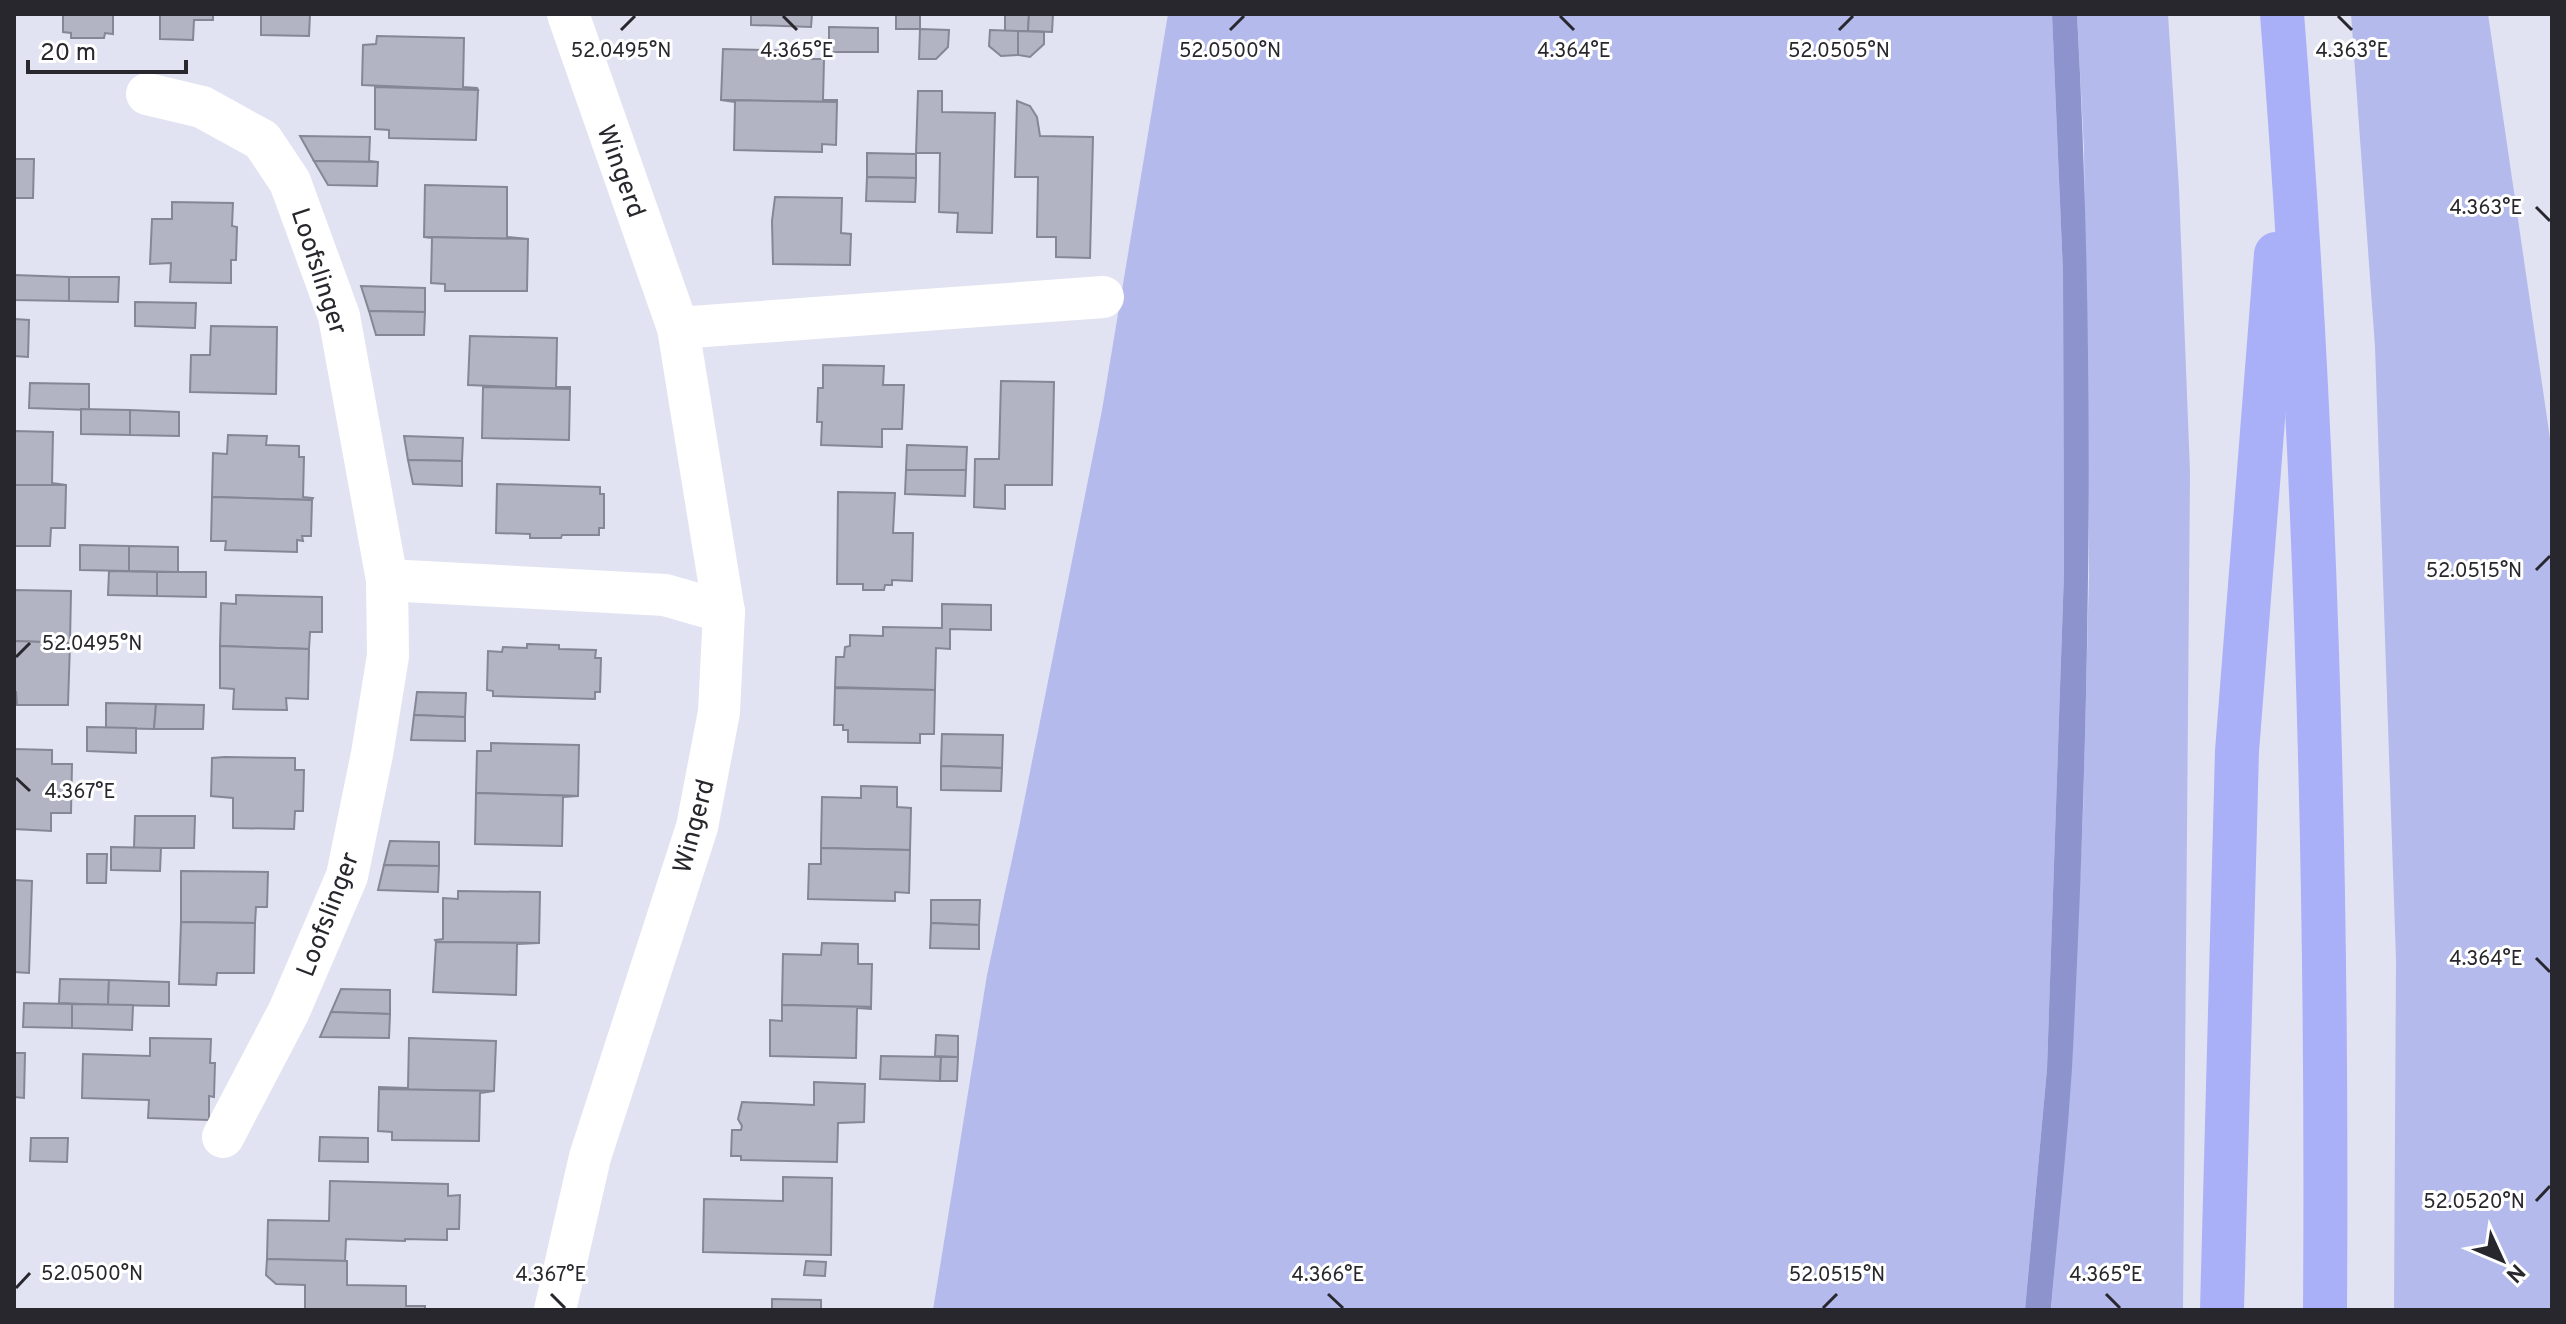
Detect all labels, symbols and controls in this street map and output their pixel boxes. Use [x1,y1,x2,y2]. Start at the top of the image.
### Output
scale bar [28,24,186,74]
text: 20 m [40,39,96,69]
text: 52.0495°N [571,39,671,65]
text: 4.365°E [760,39,834,65]
text: 52.0500°N [1179,39,1281,65]
text: 4.364°E [1537,39,1611,65]
text: 52.0505°N [1788,39,1890,65]
text: 4.363°E [2315,39,2389,65]
street label: Wingerd [588,121,652,223]
text: 4.363°E [2449,196,2523,222]
street label: Loofslinger [282,204,354,339]
text: 52.0515°N [2426,559,2522,585]
text: 52.0495°N [42,632,142,658]
street label: Wingerd [667,776,724,877]
text: 4.367°E [44,780,116,806]
street label: Loofslinger [290,848,368,982]
text: 4.364°E [2449,947,2523,973]
text: 52.0520°N [2423,1190,2525,1216]
north arrow [2462,1220,2542,1300]
text: N [2499,1257,2530,1287]
text: 52.0500°N [41,1262,143,1288]
text: 4.367°E [515,1263,587,1289]
text: 4.366°E [1292,1263,1364,1289]
text: 52.0515°N [1789,1263,1885,1289]
text: 4.365°E [2069,1263,2143,1289]

